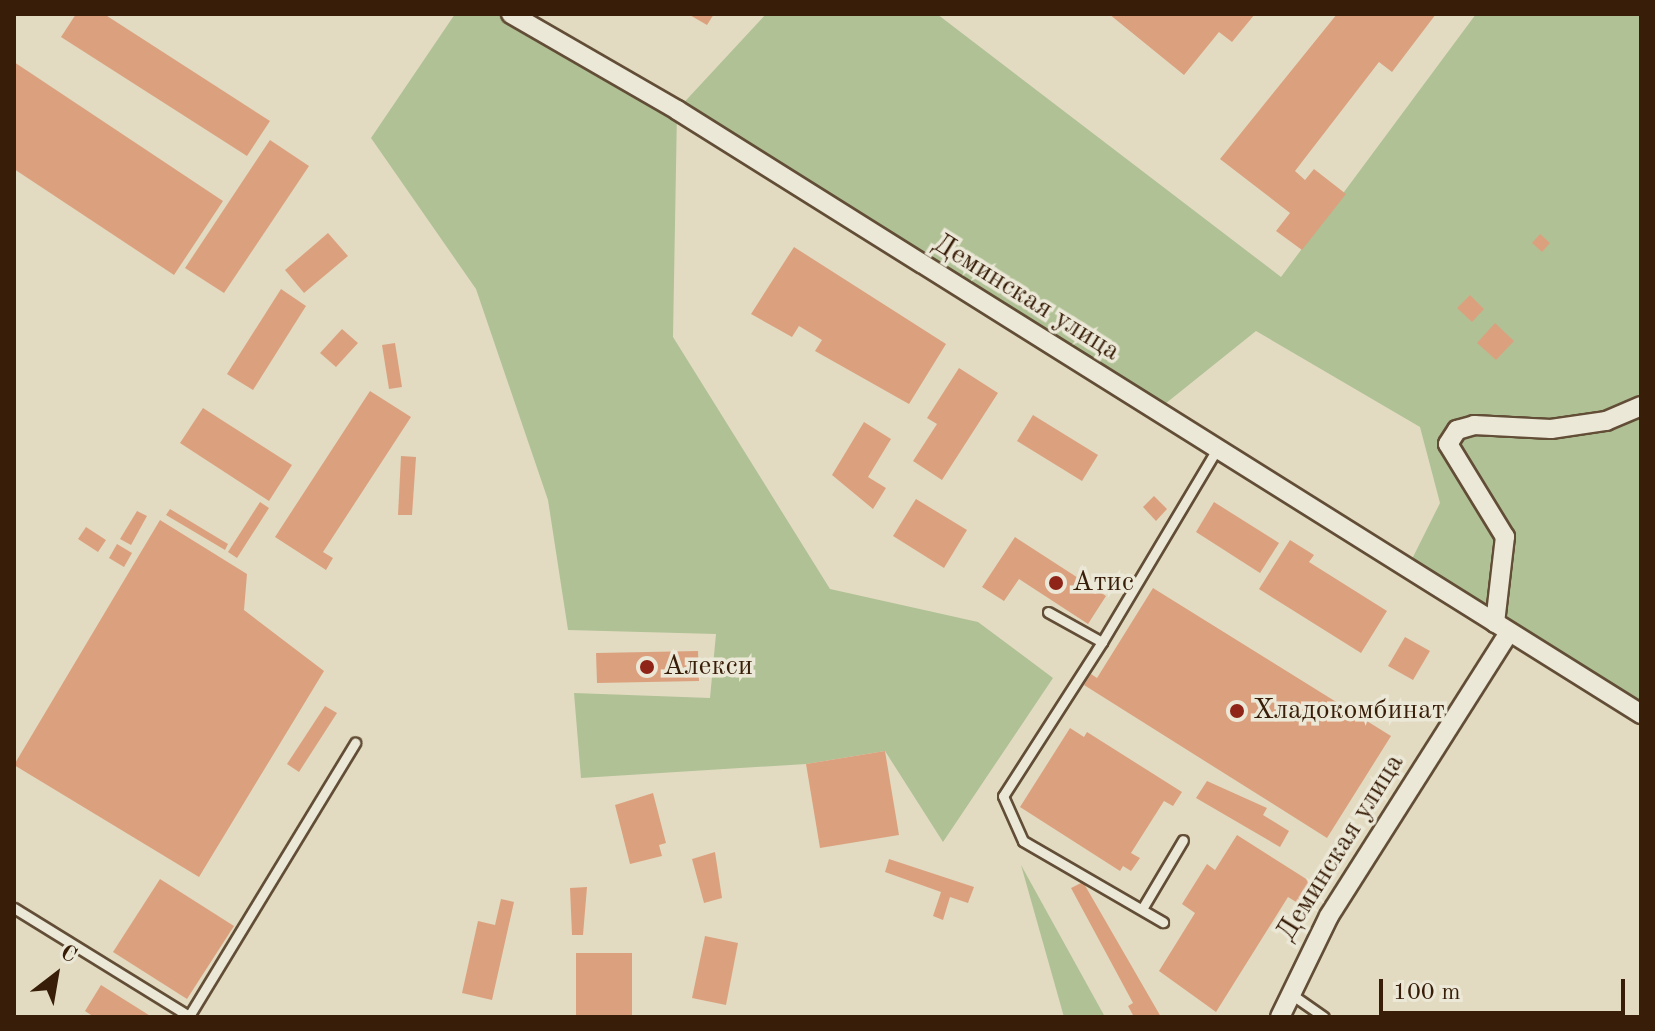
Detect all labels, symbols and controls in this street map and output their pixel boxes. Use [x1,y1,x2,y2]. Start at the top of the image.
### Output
street label: Деминская улица [926,227,1126,369]
place label: Атис [1072,566,1134,600]
marker: Атис [1047,574,1065,592]
place label: Алекси [663,650,753,684]
marker: Алекси [638,658,656,676]
place label: Хладокомбинат [1253,694,1445,728]
marker: Хладокомбинат [1228,702,1246,720]
street label: Деминская улица [1270,748,1412,948]
north arrow [16,935,96,1015]
text: С [56,941,80,968]
scale bar [1383,963,1629,1013]
text: 100 m [1393,981,1461,1005]

